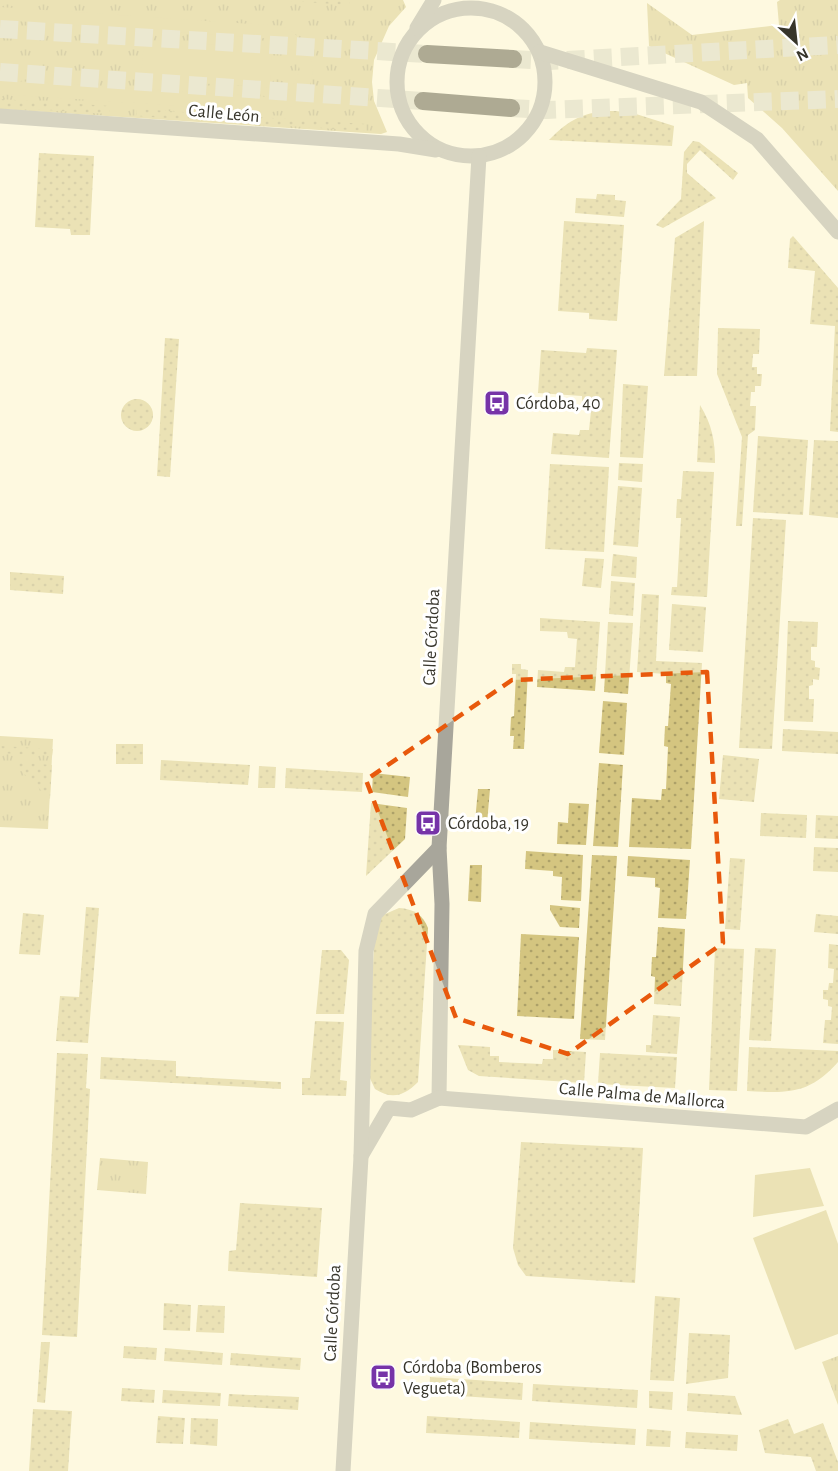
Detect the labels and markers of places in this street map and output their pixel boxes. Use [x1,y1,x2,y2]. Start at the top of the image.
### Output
bus stop icon: Córdoba, 40 [482,388,512,418]
place label: Córdoba, 40 [516,395,600,413]
bus stop icon: Córdoba, 19 [413,808,443,838]
place label: Córdoba, 19 [448,815,529,833]
place label: Córdoba (Bomberos Vegueta) [403,1359,542,1398]
bus stop icon: Córdoba (Bomberos Vegueta) [368,1362,398,1392]

